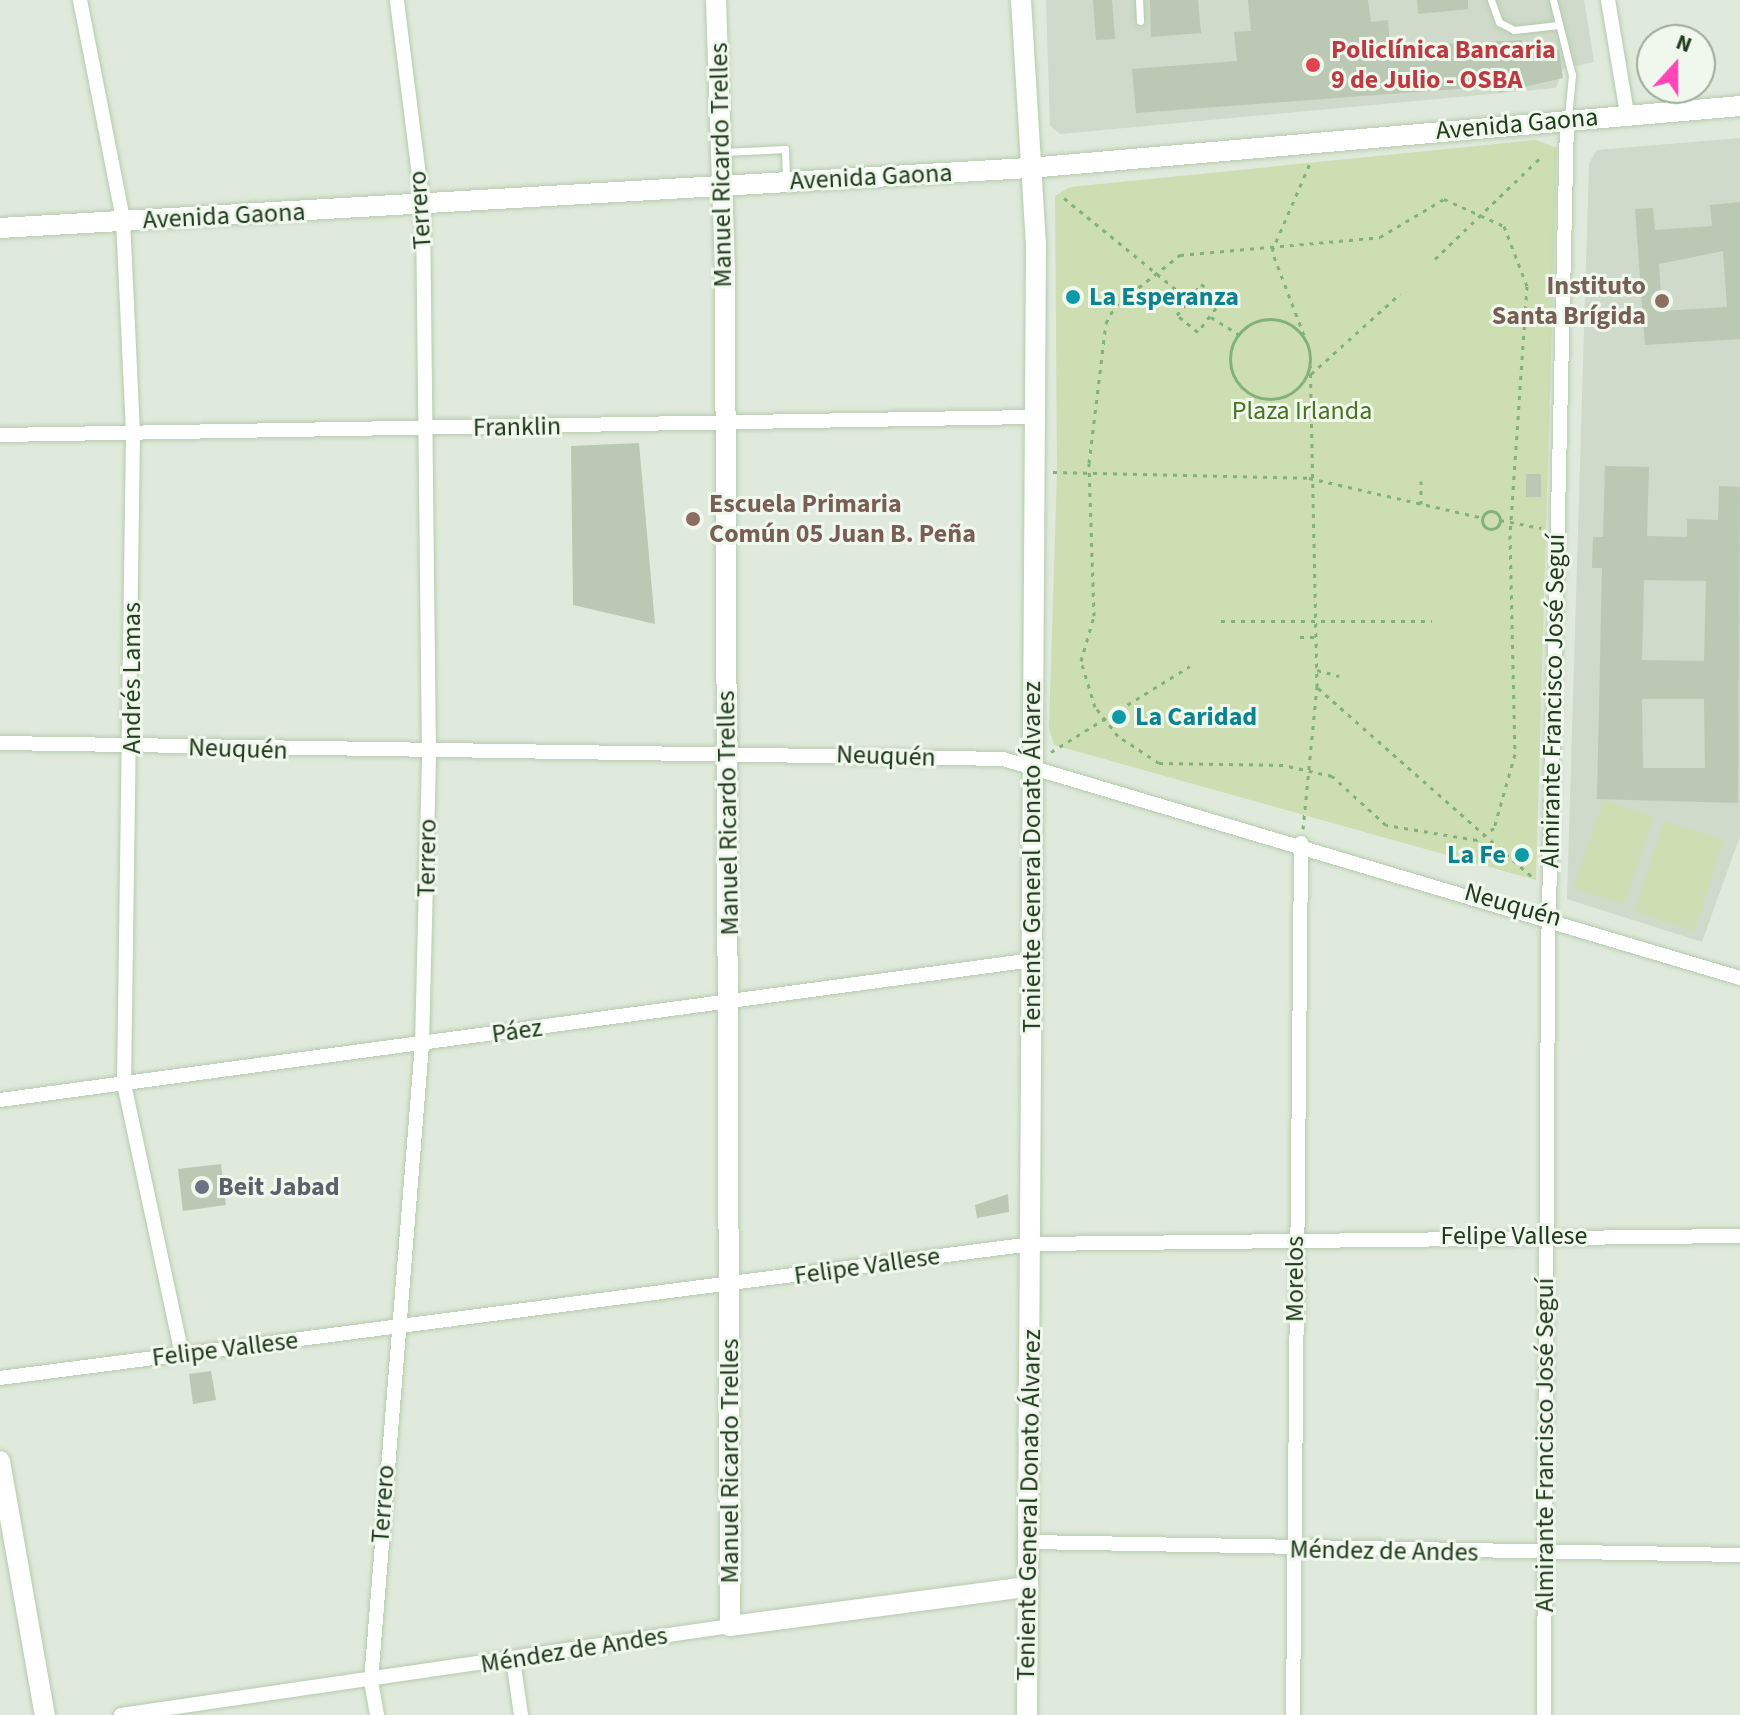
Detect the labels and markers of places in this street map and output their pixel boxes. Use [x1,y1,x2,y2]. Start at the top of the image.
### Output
place label: Policlínica Bancaria 9 de Julio - OSBA [1331,34,1556,96]
marker: Policlínica Bancaria 9 de Julio - OSBA [1302,54,1324,76]
place label: Instituto Santa Brígida [1492,270,1646,332]
place label: La Esperanza [1089,281,1239,313]
marker: La Esperanza [1064,288,1082,306]
marker: Instituto Santa Brígida [1653,292,1671,310]
place label: Escuela Primaria Común 05 Juan B. Peña [709,488,976,550]
marker: Escuela Primaria Común 05 Juan B. Peña [684,510,702,528]
place label: La Caridad [1135,701,1257,733]
marker: La Caridad [1110,708,1128,726]
place label: La Fe [1447,839,1506,871]
marker: La Fe [1513,846,1531,864]
place label: Beit Jabad [218,1171,340,1203]
marker: Beit Jabad [193,1178,211,1196]

